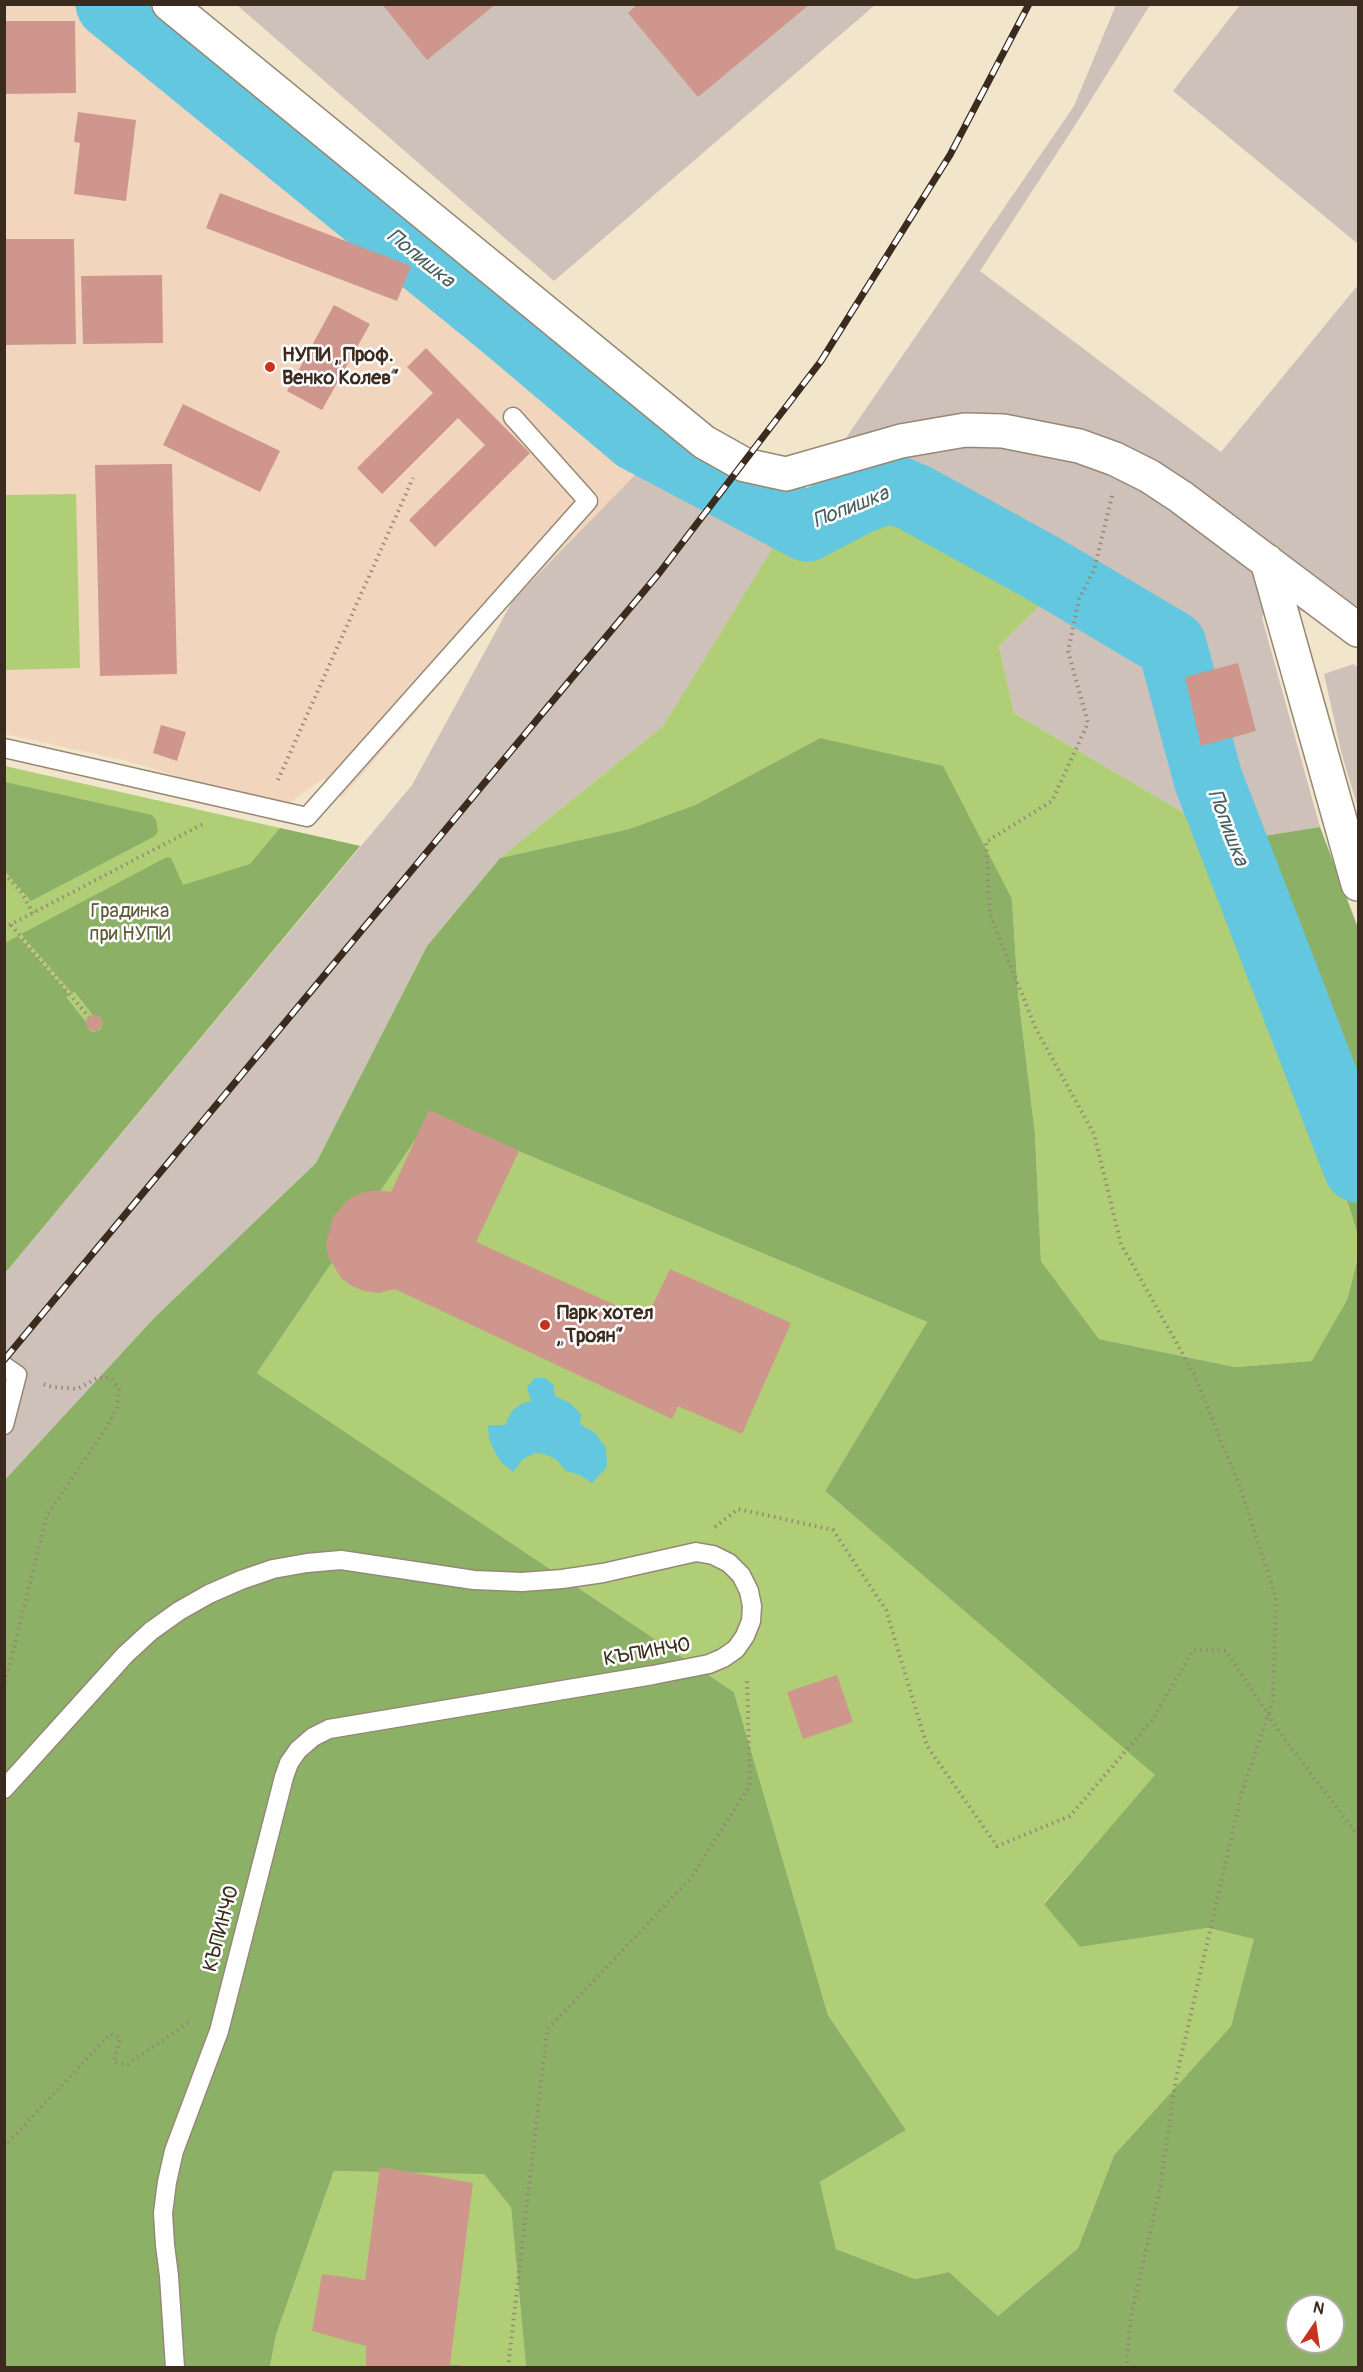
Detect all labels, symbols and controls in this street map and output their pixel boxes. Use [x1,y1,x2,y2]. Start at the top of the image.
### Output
water label: Попишка [381,224,459,294]
place label: НУПИ „Проф. Венко Колев“ [282,344,399,391]
marker: НУПИ „Проф. Венко Колев“ [263,360,277,374]
water label: Попишка [809,481,893,535]
water label: Попишка [1201,786,1253,870]
park label: Градинка при НУПИ [89,900,171,947]
place label: Парк хотел „Троян“ [557,1302,654,1349]
marker: Парк хотел „Троян“ [538,1318,552,1332]
street label: КЪПИНЧО [602,1634,692,1672]
street label: КЪПИНЧО [199,1884,245,1974]
north arrow [1285,2294,1345,2354]
text: N [1311,2297,1326,2319]

